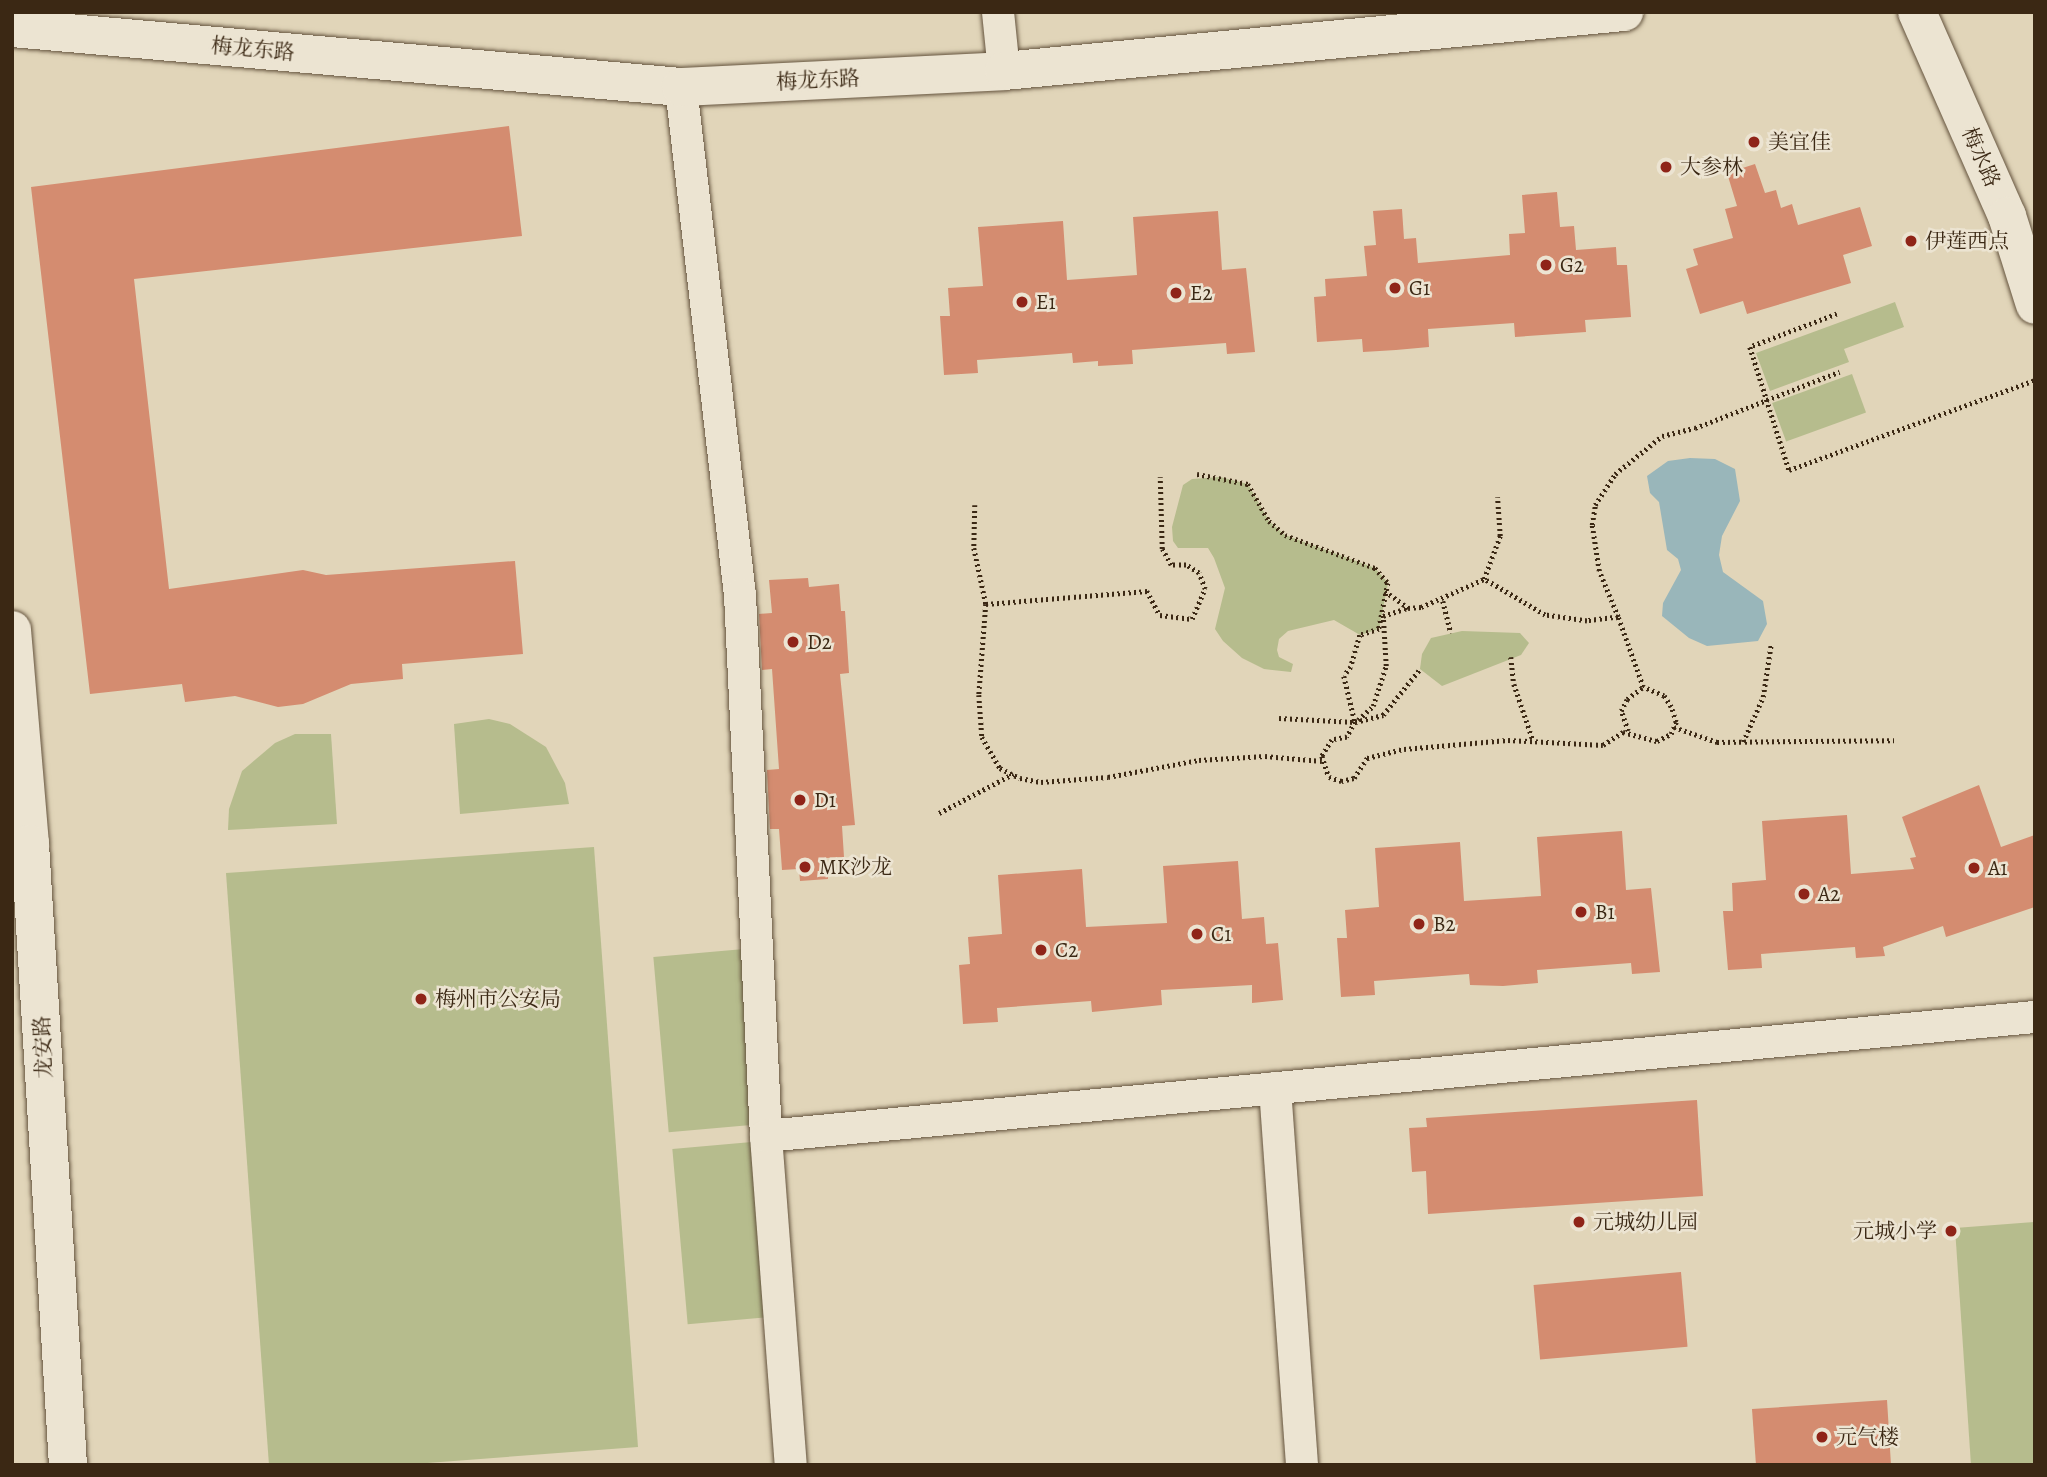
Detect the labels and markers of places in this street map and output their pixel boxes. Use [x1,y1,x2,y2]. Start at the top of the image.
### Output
place label: 美宜佳 [1768,129,1831,155]
marker: 美宜佳 [1746,134,1762,150]
place label: 大参林 [1680,154,1743,180]
marker: 大参林 [1658,159,1674,175]
place label: 伊莲西点 [1925,228,2009,254]
marker: 伊莲西点 [1903,233,1919,249]
place label: G2 [1560,252,1584,278]
marker: G2 [1538,257,1554,273]
place label: G1 [1409,275,1430,301]
place label: E2 [1190,280,1212,306]
marker: G1 [1387,280,1403,296]
marker: E2 [1168,285,1184,301]
place label: E1 [1036,289,1056,315]
marker: E1 [1014,294,1030,310]
place label: D2 [807,629,832,655]
marker: D2 [785,634,801,650]
place label: D1 [814,787,836,813]
marker: D1 [792,792,808,808]
place label: MK沙龙 [819,854,892,880]
place label: A1 [1988,855,2007,881]
marker: MK沙龙 [797,859,813,875]
marker: A1 [1966,860,1982,876]
place label: A2 [1818,881,1840,907]
marker: A2 [1796,886,1812,902]
place label: B1 [1595,899,1615,925]
marker: B1 [1573,904,1589,920]
place label: B2 [1433,911,1456,937]
marker: B2 [1411,916,1427,932]
place label: C1 [1211,921,1231,947]
marker: C1 [1189,926,1205,942]
place label: C2 [1055,937,1078,963]
marker: C2 [1033,942,1049,958]
place label: 梅州市公安局 [435,986,561,1012]
marker: 梅州市公安局 [413,991,429,1007]
place label: 元城幼儿园 [1593,1209,1698,1235]
marker: 元城幼儿园 [1571,1214,1587,1230]
place label: 元城小学 [1853,1218,1937,1244]
marker: 元城小学 [1943,1223,1959,1239]
place label: 元气楼 [1836,1424,1899,1450]
marker: 元气楼 [1814,1429,1830,1445]

